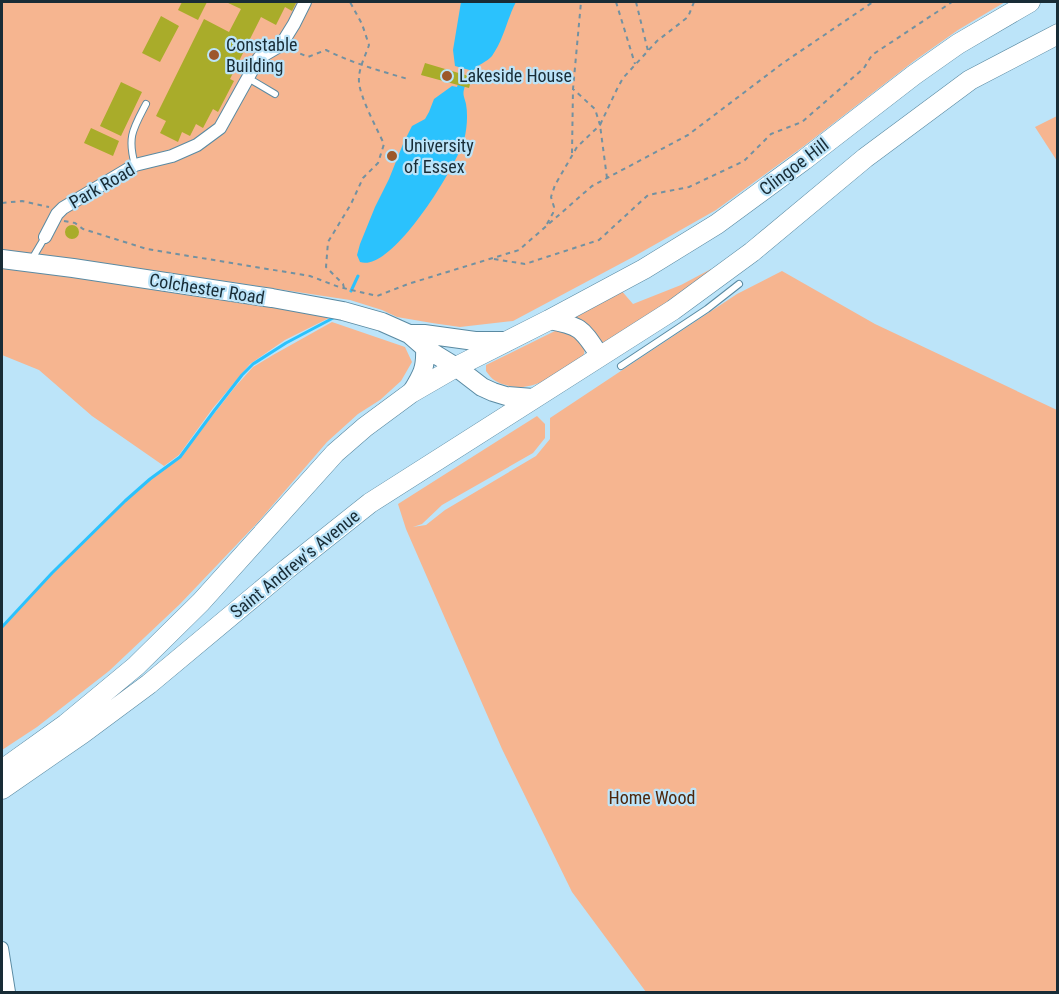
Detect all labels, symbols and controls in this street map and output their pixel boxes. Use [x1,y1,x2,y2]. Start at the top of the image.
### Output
place label: Constable Building [226,34,298,76]
marker: Constable Building [207,48,221,62]
place label: Lakeside House [459,65,572,86]
marker: Lakeside House [440,69,454,83]
street label: Clingoe Hill [755,134,832,199]
place label: University of Essex [404,135,474,177]
marker: University of Essex [385,149,399,163]
street label: Park Road [65,158,138,213]
street label: Colchester Road [148,269,266,308]
street label: Saint Andrew's Avenue [226,505,364,622]
park label: Home Wood [609,787,695,808]

